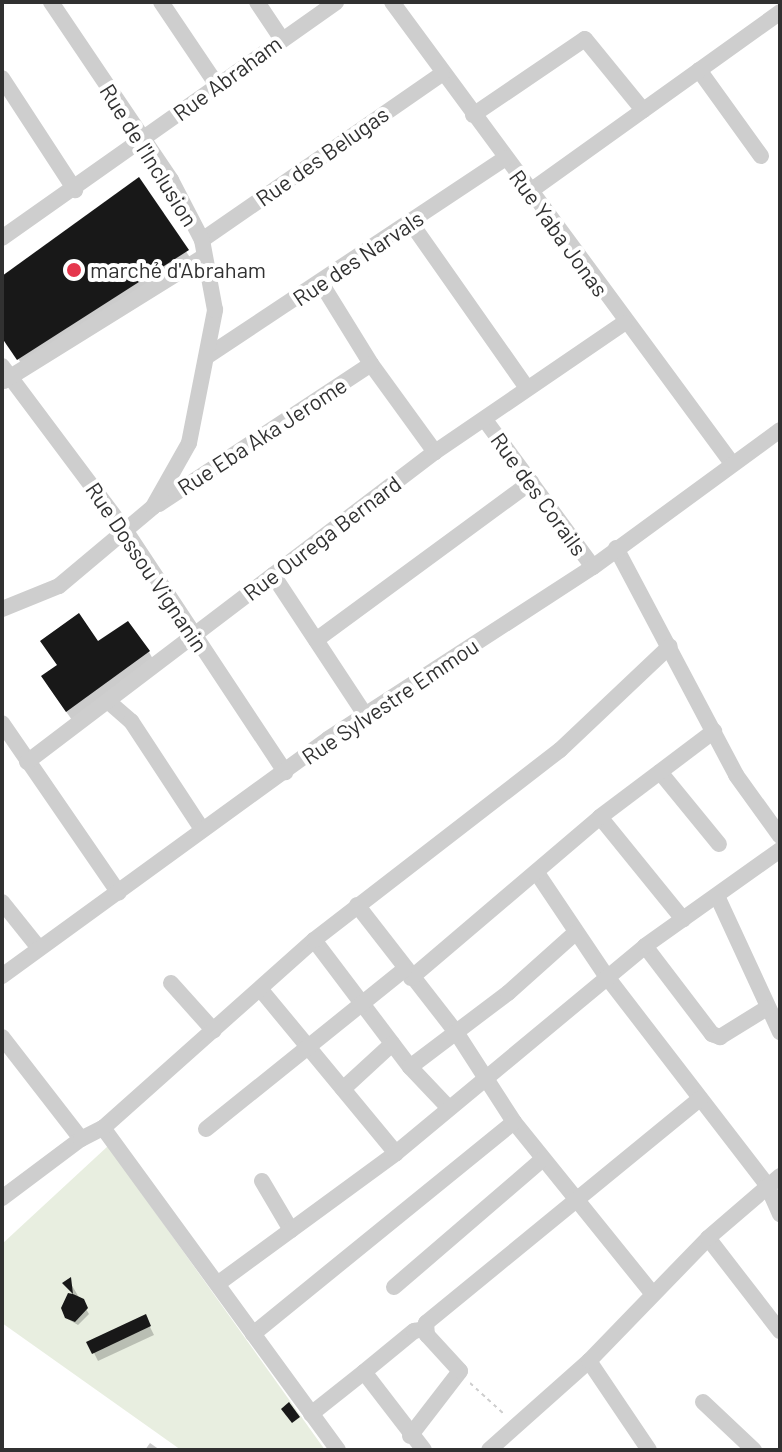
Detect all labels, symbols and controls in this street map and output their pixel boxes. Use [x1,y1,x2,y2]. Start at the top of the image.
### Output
street label: Rue Abraham [168,30,286,126]
street label: Rue de l'Inclusion [95,79,203,231]
street label: Rue des Belugas [251,100,393,212]
street label: Rue Yaba Jonas [504,165,614,301]
street label: Rue des Narvals [288,205,428,311]
place label: marché d'Abraham [90,257,266,283]
marker: marché d'Abraham [65,261,83,279]
street label: Rue Eba Aka Jerome [173,371,351,501]
street label: Rue des Corails [486,427,592,561]
street label: Rue Ourega Bernard [238,470,406,606]
street label: Rue Dossou Vignanin [80,477,214,657]
street label: Rue Sylvestre Emmou [297,632,483,770]

